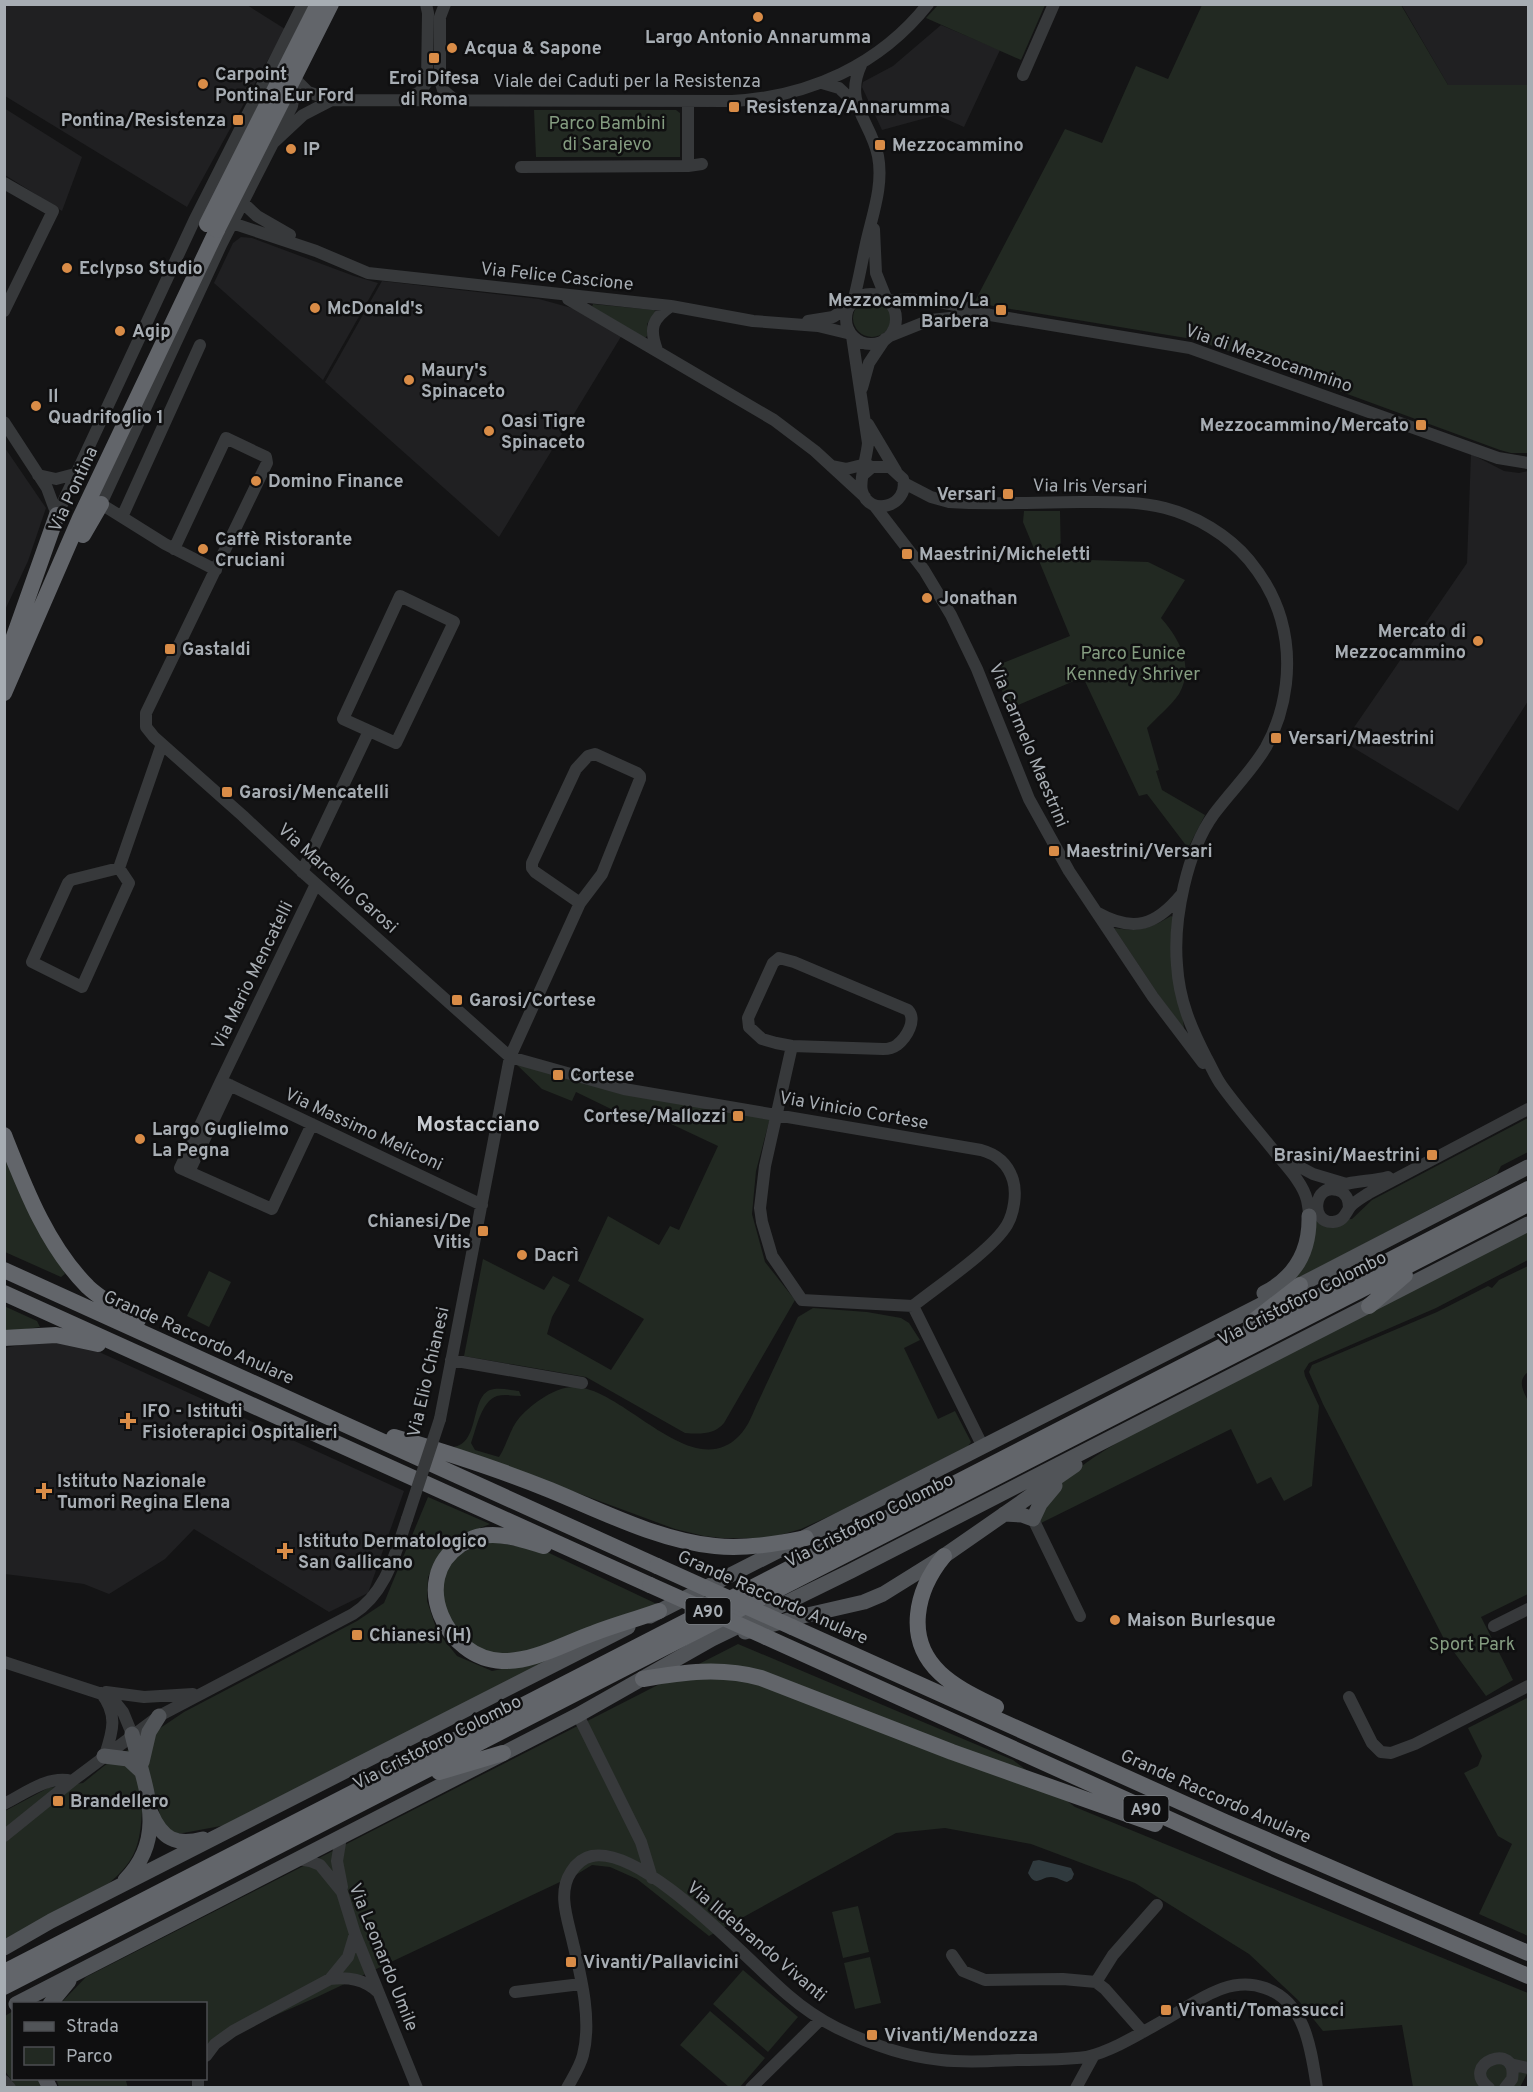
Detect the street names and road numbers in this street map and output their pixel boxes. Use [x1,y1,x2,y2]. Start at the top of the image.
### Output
street label: Viale dei Caduti per la Resistenza [493,71,761,94]
street label: Via Felice Cascione [479,258,634,297]
street label: Via di Mezzocammino [1182,320,1355,399]
street label: Via Pontina [45,443,104,536]
street label: Via Iris Versari [1032,475,1148,500]
street label: Via Carmelo Maestrini [983,660,1073,831]
street label: Via Marcello Garosi [272,819,402,939]
street label: Via Mario Mencatelli [207,898,299,1054]
street label: Via Massimo Meliconi [281,1084,446,1177]
street label: Via Vinicio Cortese [777,1087,930,1136]
street label: Via Cristoforo Colombo [1214,1247,1391,1352]
street label: Grande Raccordo Anulare [99,1286,297,1391]
street label: Via Elio Chianesi [403,1305,456,1440]
street label: Via Cristoforo Colombo [781,1469,958,1574]
street label: Grande Raccordo Anulare [673,1546,871,1651]
road number: A90 [686,1598,730,1624]
street label: Via Cristoforo Colombo [349,1691,526,1796]
street label: Grande Raccordo Anulare [1116,1745,1314,1850]
road number: A90 [1124,1796,1168,1822]
street label: Via Ildebrando Vivanti [681,1877,831,2007]
street label: Via Leonardo Umile [342,1880,423,2035]

